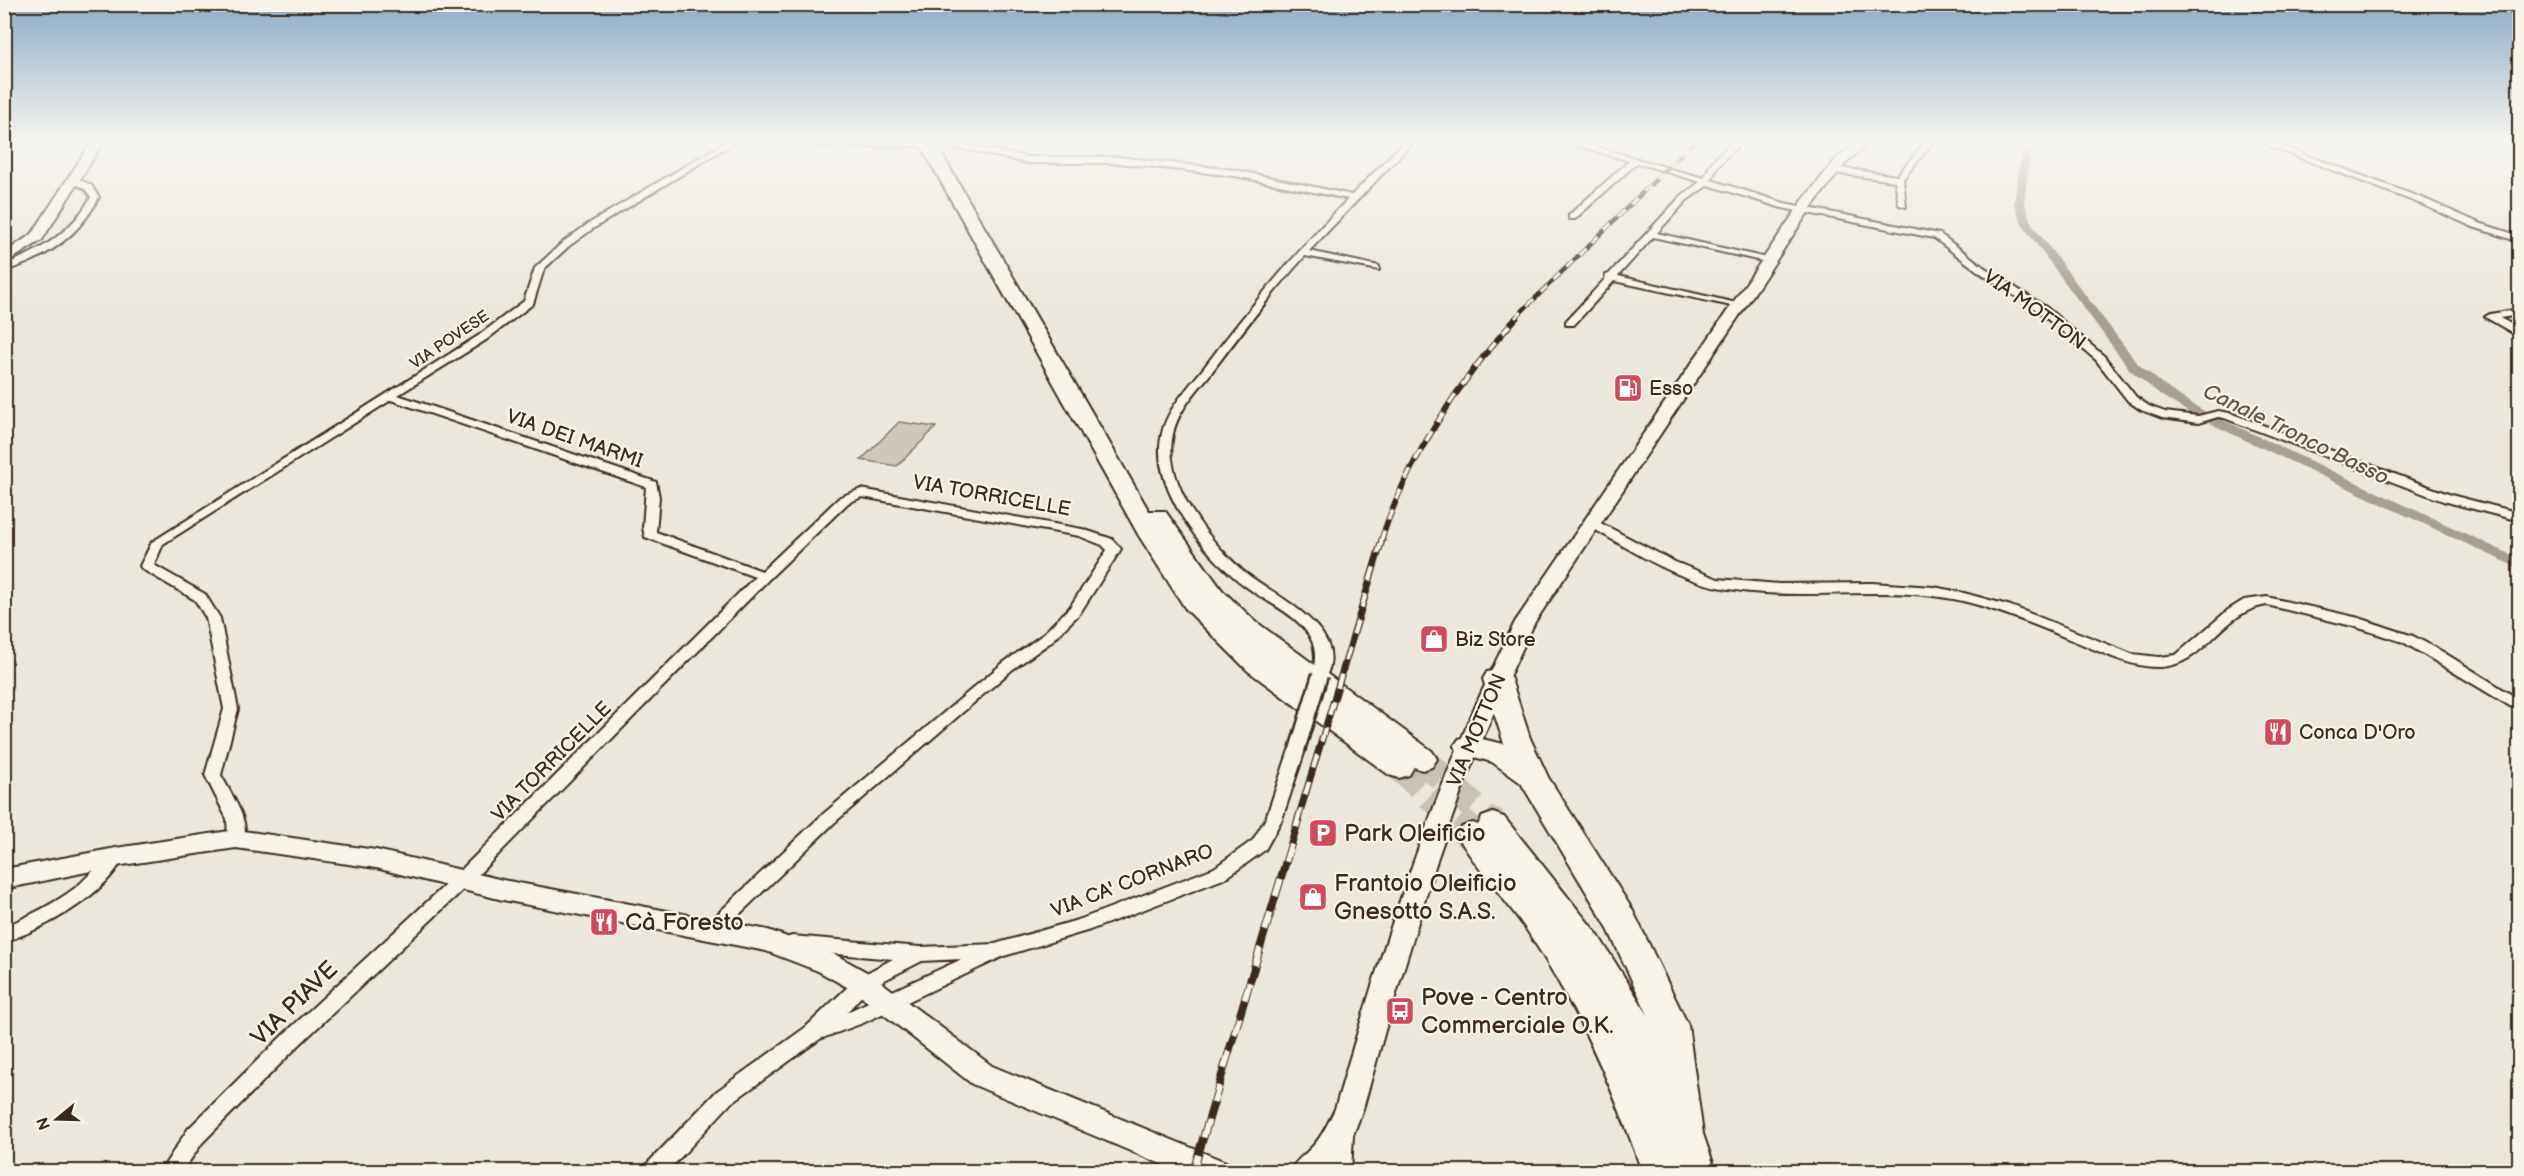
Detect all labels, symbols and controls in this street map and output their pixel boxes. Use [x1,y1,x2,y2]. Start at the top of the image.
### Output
street label: VIA MOTTON [1979,265,2090,355]
street label: VIA POVESE [407,307,493,374]
fuel station icon: Esso [1612,372,1644,404]
place label: Esso [1649,377,1693,401]
water label: Canale Tronco Basso [2199,379,2393,490]
street label: VIA DEI MARMI [503,404,646,474]
street label: VIA TORRICELLE [911,470,1073,522]
shop icon: Biz Store [1418,623,1450,655]
place label: Biz Store [1455,628,1536,652]
street label: VIA MOTTON [1442,670,1512,791]
street label: VIA TORRICELLE [487,697,617,827]
restaurant icon: Conca D'Oro [2262,716,2294,748]
place label: Conca D'Oro [2299,721,2416,745]
parking icon: Park Oleificio [1307,817,1339,849]
place label: Park Oleificio [1344,819,1486,848]
street label: VIA CA' CORNARO [1048,839,1217,923]
place label: Frantoio Oleificio Gnesotto S.A.S. [1334,869,1517,926]
shop icon: Frantoio Oleificio Gnesotto S.A.S. [1297,881,1329,913]
restaurant icon: Cà Foresto [588,906,620,938]
place label: Cà Foresto [625,908,744,937]
street label: VIA PIAVE [245,955,344,1052]
place label: Pove - Centro Commerciale O.K. [1421,983,1614,1040]
bus stop icon: Pove - Centro Commerciale O.K. [1384,995,1416,1027]
north arrow [27,1089,87,1149]
text: N [33,1115,55,1132]

